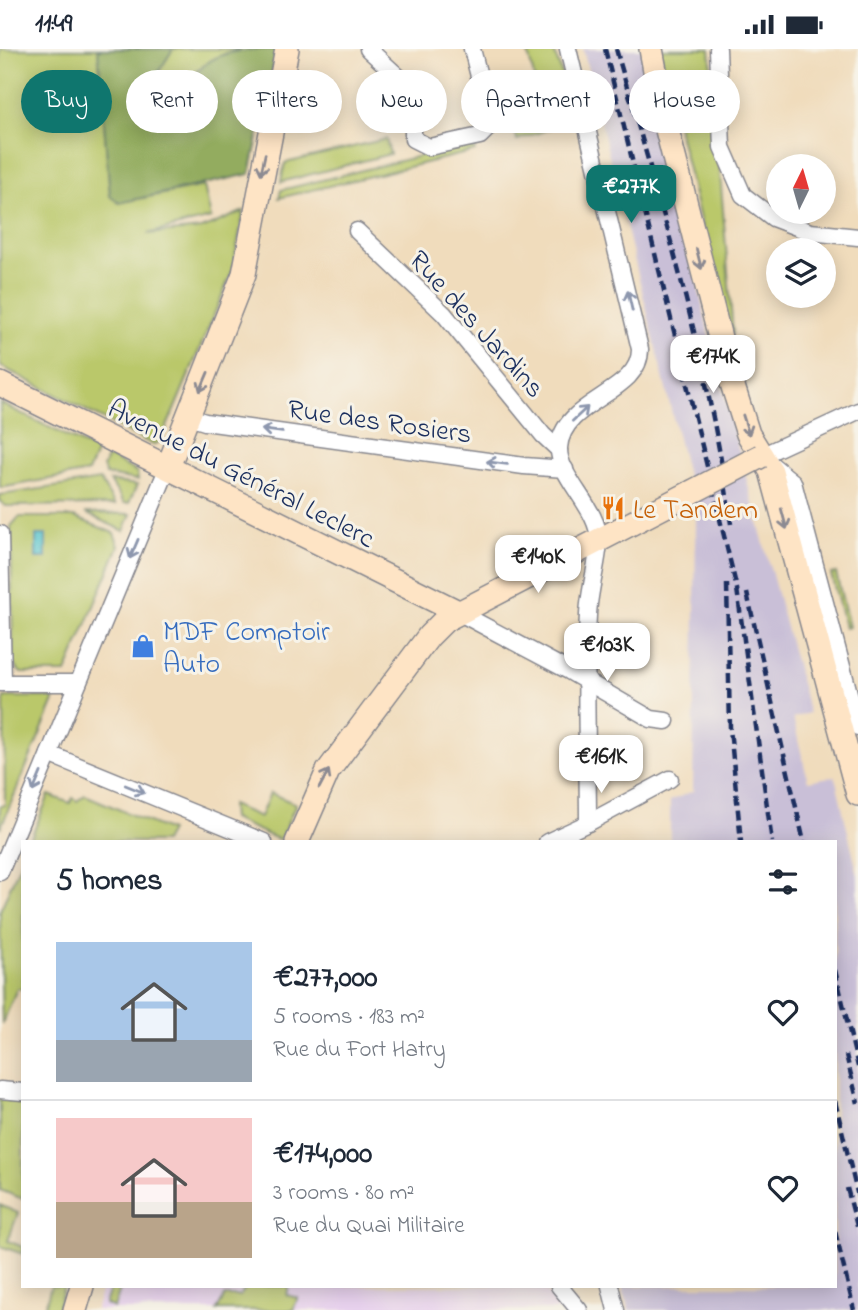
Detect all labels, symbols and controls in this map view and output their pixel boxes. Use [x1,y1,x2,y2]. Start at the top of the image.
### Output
text: 11:49 [35,6,72,44]
chip: Buy [21,70,112,133]
chip: Rent [126,70,218,133]
chip: Filters [232,70,342,133]
chip: New [356,70,447,133]
chip: Apartment [461,70,615,133]
chip: House [629,70,740,133]
one-way arrow [256,152,270,175]
north arrow [766,154,836,224]
map controls [766,154,836,308]
pin: €277K [582,165,680,225]
text: €277K [602,171,660,204]
button: layers [766,238,836,308]
street label: Rue des Jardins [398,242,553,408]
one-way arrow [693,247,706,269]
one-way arrow [622,290,636,313]
pin: €174K [664,335,762,395]
text: €174K [686,341,740,374]
one-way arrow [196,371,209,393]
street label: Avenue du Général Leclerc [100,390,382,561]
street label: Rue des Rosiers [285,390,474,457]
one-way arrow [571,405,588,422]
one-way arrow [741,414,753,436]
one-way arrow [261,425,284,438]
one-way arrow [487,456,509,469]
place label: Le Tandem [633,491,758,532]
restaurant icon: Le Tandem [599,494,627,522]
one-way arrow [779,508,792,530]
pin: €140K [489,535,587,595]
one-way arrow [127,538,140,559]
text: €140K [511,541,565,574]
place label: MDF Comptoir Auto [163,613,330,686]
pin: €103K [558,623,656,683]
text: €103K [580,629,634,662]
shop icon: MDF Comptoir Auto [129,632,157,660]
pin: €161K [552,735,650,795]
text: €161K [575,741,627,774]
one-way arrow [317,770,331,790]
one-way arrow [30,771,43,792]
one-way arrow [124,783,145,796]
text: 5 homes [56,860,163,904]
icon: filters [764,863,802,901]
text: €277,000 [273,957,378,1001]
icon: home [112,970,196,1054]
icon: heart [764,993,802,1031]
text: 5 rooms · 183 m² [273,1001,425,1034]
text: Rue du Fort Hatry [273,1034,445,1067]
text: €174,000 [273,1133,372,1177]
icon: home [112,1146,196,1230]
icon: heart [764,1169,802,1207]
text: 3 rooms · 80 m² [273,1177,414,1210]
text: Rue du Quai Militaire [273,1210,465,1243]

